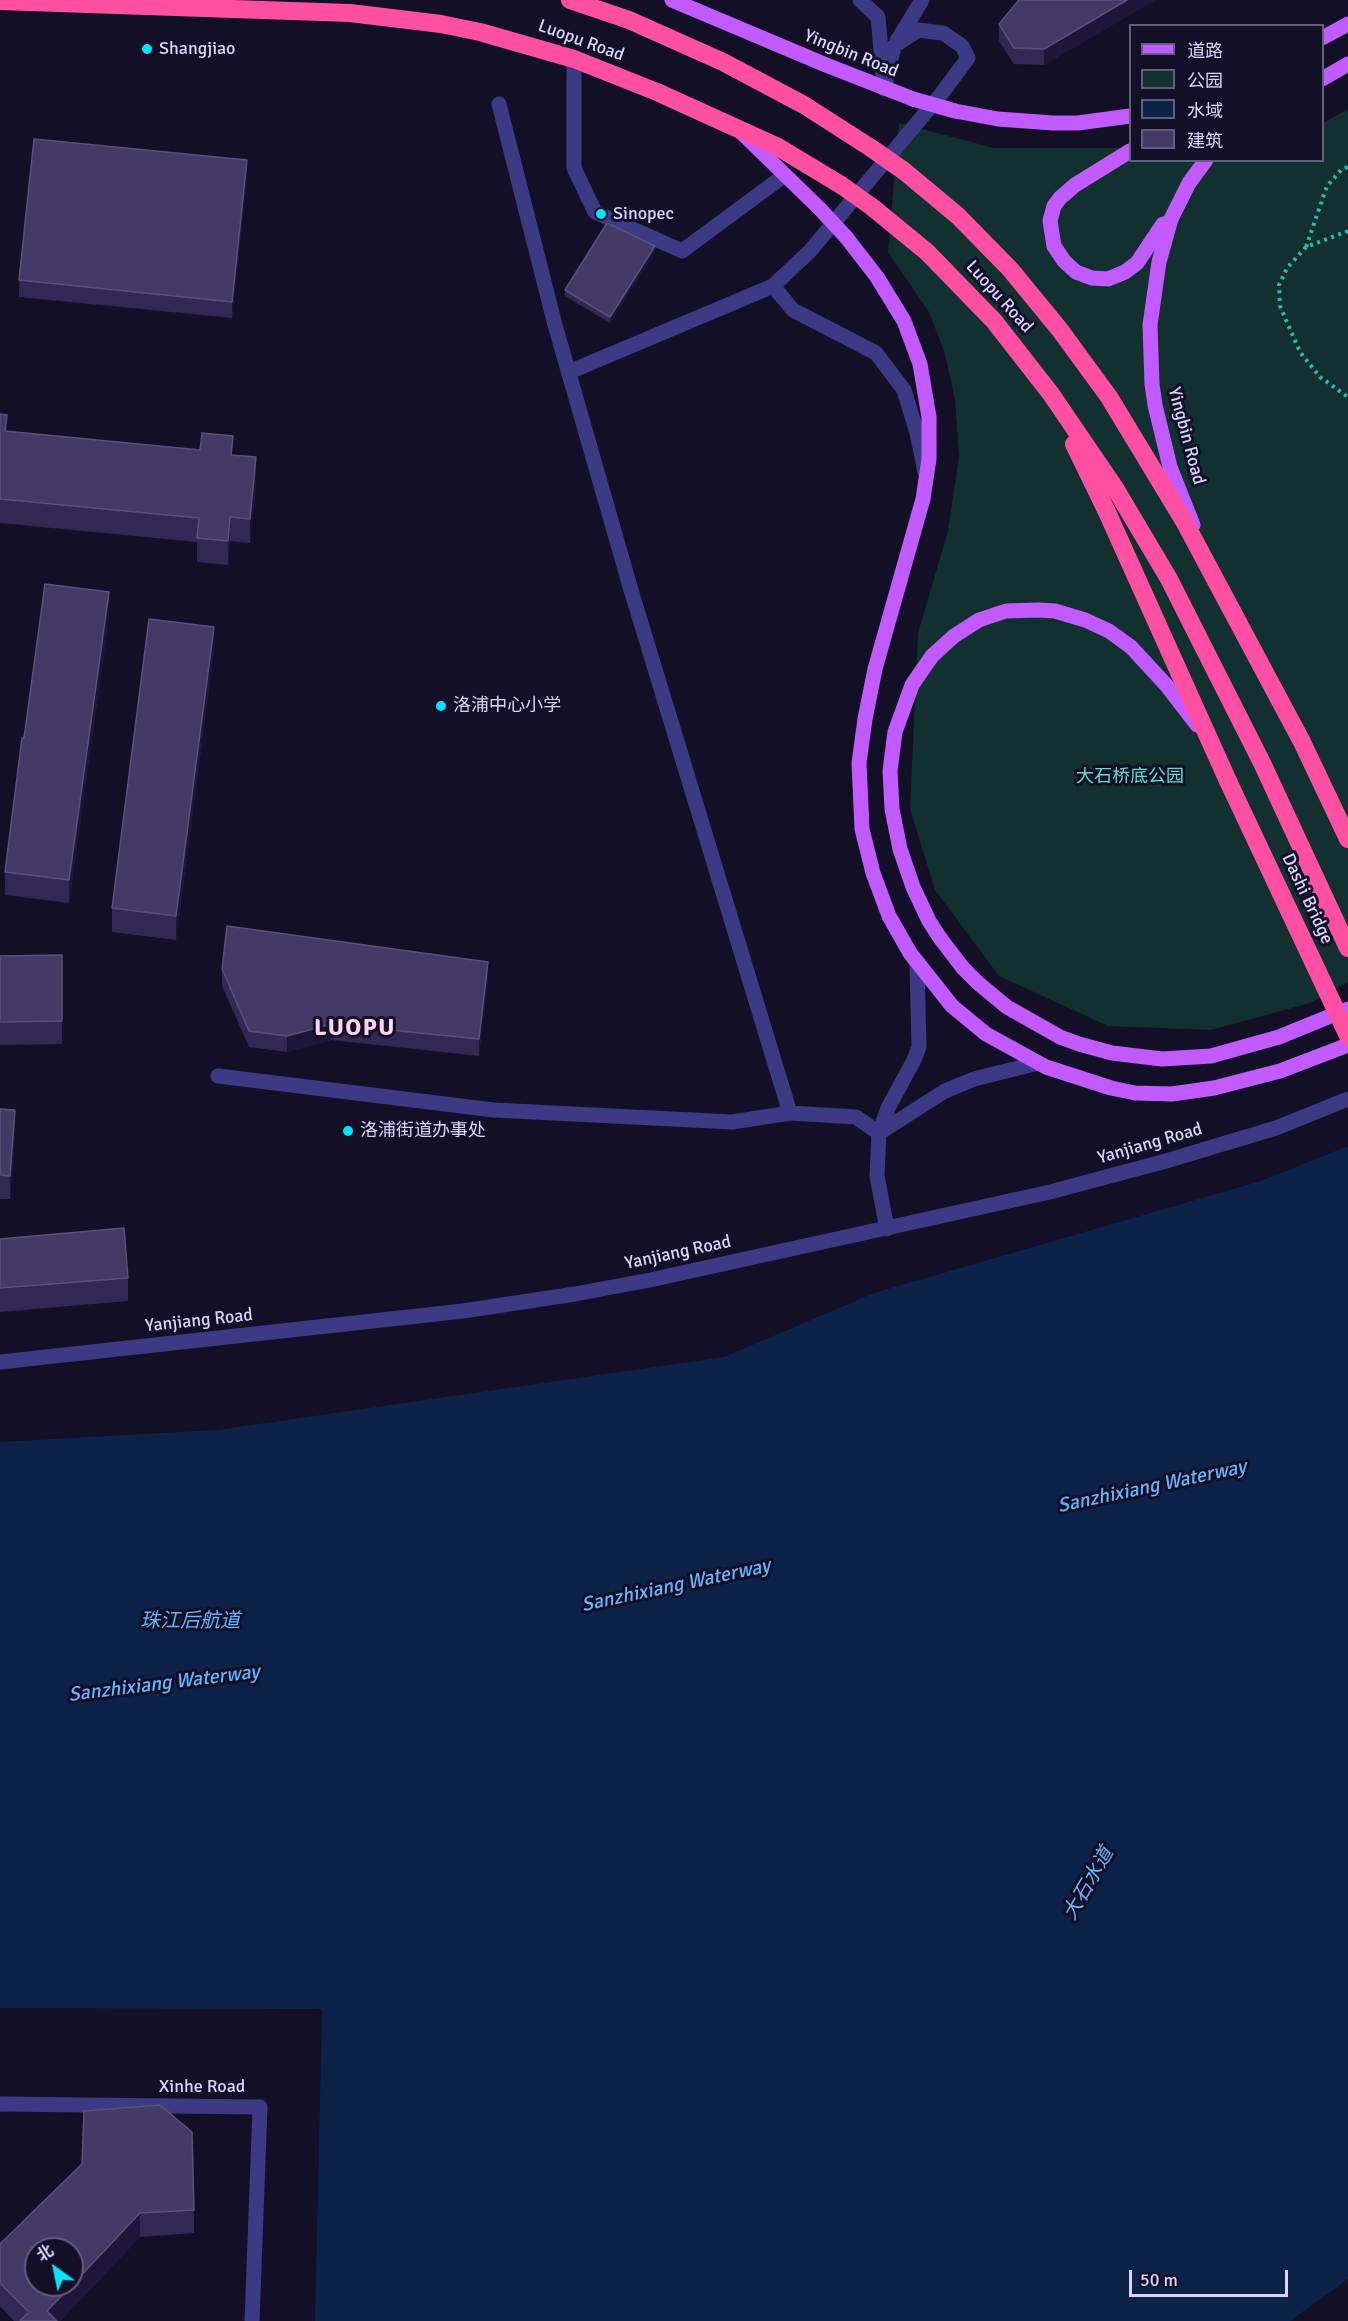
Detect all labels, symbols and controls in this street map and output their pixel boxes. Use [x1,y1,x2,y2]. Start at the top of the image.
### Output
street label: Luopu Road [535,15,627,67]
legend [1129,24,1324,162]
street label: Yingbin Road [801,25,901,83]
place label: Shangjiao [159,38,235,60]
text: 道路 [1187,40,1223,62]
marker: Shangjiao [140,42,154,56]
text: 公园 [1187,70,1223,92]
text: 水域 [1187,100,1223,122]
text: 建筑 [1187,130,1223,152]
place label: Sinopec [613,203,674,225]
marker: Sinopec [594,207,608,221]
street label: Luopu Road [961,256,1037,338]
street label: Yingbin Road [1163,385,1209,487]
place label: 洛浦中心小学 [453,695,561,717]
marker: 洛浦中心小学 [434,699,448,713]
park label: 大石桥底公园 [1076,766,1184,788]
street label: Dashi Bridge [1277,850,1337,948]
district label: LUOPU [314,1015,396,1043]
street label: Yanjiang Road [1095,1119,1205,1169]
place label: 洛浦街道办事处 [360,1120,486,1142]
marker: 洛浦街道办事处 [341,1124,355,1138]
street label: Yanjiang Road [623,1231,733,1275]
street label: Yanjiang Road [144,1305,254,1337]
water label: Sanzhixiang Waterway [1055,1455,1249,1519]
water label: Sanzhixiang Waterway [579,1554,773,1618]
water label: 珠江后航道 [140,1610,240,1634]
water label: Sanzhixiang Waterway [67,1660,261,1708]
water label: 大石水道 [1059,1843,1119,1925]
street label: Xinhe Road [159,2076,245,2098]
north arrow [24,2237,84,2297]
text: 北 [33,2241,57,2266]
scale bar [1132,2258,1291,2296]
text: 50 m [1140,2269,1178,2291]

